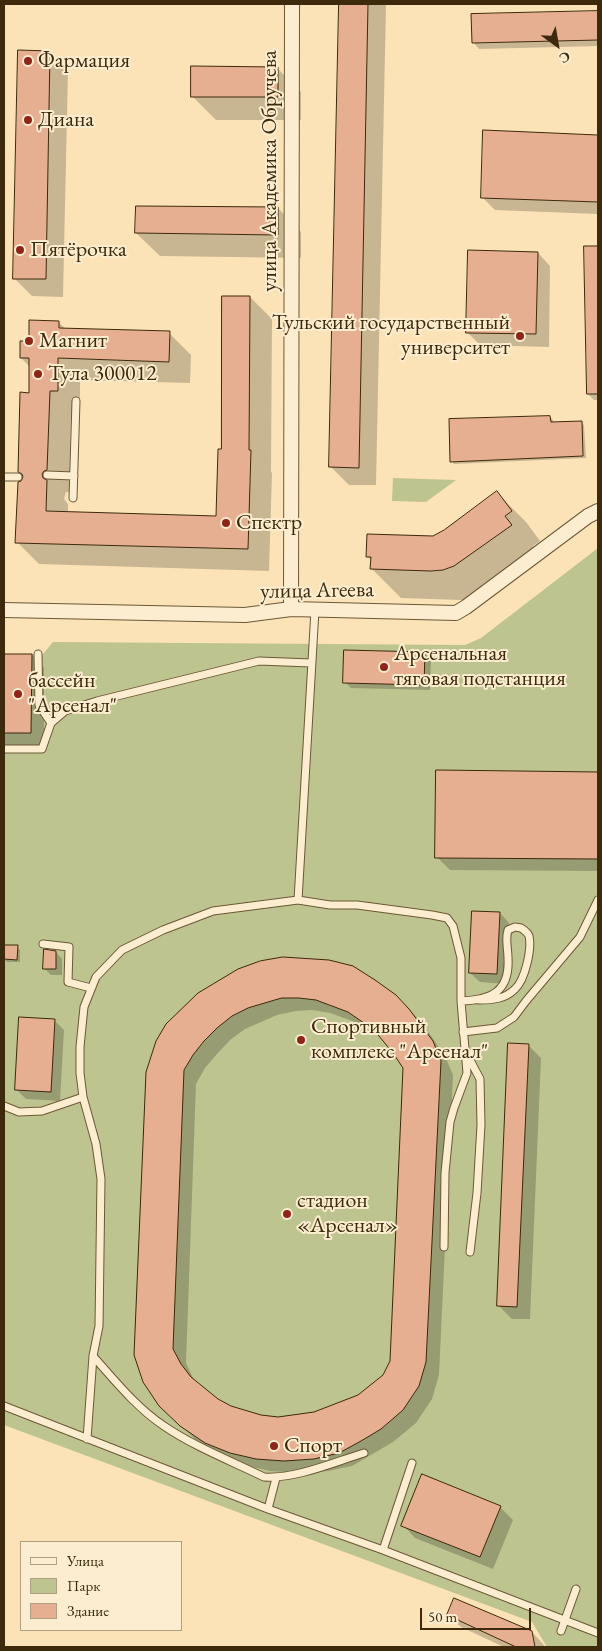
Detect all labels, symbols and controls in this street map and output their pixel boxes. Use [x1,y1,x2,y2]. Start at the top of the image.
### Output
north arrow [532,20,582,70]
text: С [556,47,574,68]
place label: Фармация [38,48,130,74]
street label: улица Академика Обручева [257,50,283,292]
marker: Фармация [22,55,34,67]
place label: Диана [38,107,94,133]
marker: Диана [22,114,34,126]
place label: Пятёрочка [30,237,127,263]
marker: Пятёрочка [14,244,26,256]
place label: Тульский государственный университет [272,310,510,362]
place label: Магнит [39,328,107,354]
marker: Тульский государственный университет [514,330,526,342]
marker: Магнит [23,335,35,347]
place label: Тула 300012 [48,361,157,387]
marker: Тула 300012 [32,368,44,380]
place label: Спектр [236,510,302,536]
marker: Спектр [220,517,232,529]
street label: улица Агеева [260,577,374,605]
place label: Арсенальная тяговая подстанция [394,641,566,692]
marker: Арсенальная тяговая подстанция [378,661,390,673]
place label: бассейн "Арсенал" [28,668,117,719]
marker: бассейн "Арсенал" [12,688,24,700]
place label: Спортивный комплекс "Арсенал" [311,1014,488,1066]
marker: Спортивный комплекс "Арсенал" [295,1034,307,1046]
place label: стадион «Арсенал» [297,1188,398,1240]
marker: стадион «Арсенал» [281,1208,293,1220]
place label: Спорт [284,1433,342,1459]
marker: Спорт [268,1440,280,1452]
legend [20,1541,182,1631]
text: Улица [67,1551,104,1570]
text: Парк [67,1576,100,1595]
scale bar [422,1598,533,1630]
text: Здание [67,1601,109,1620]
text: 50 m [428,1607,457,1626]

